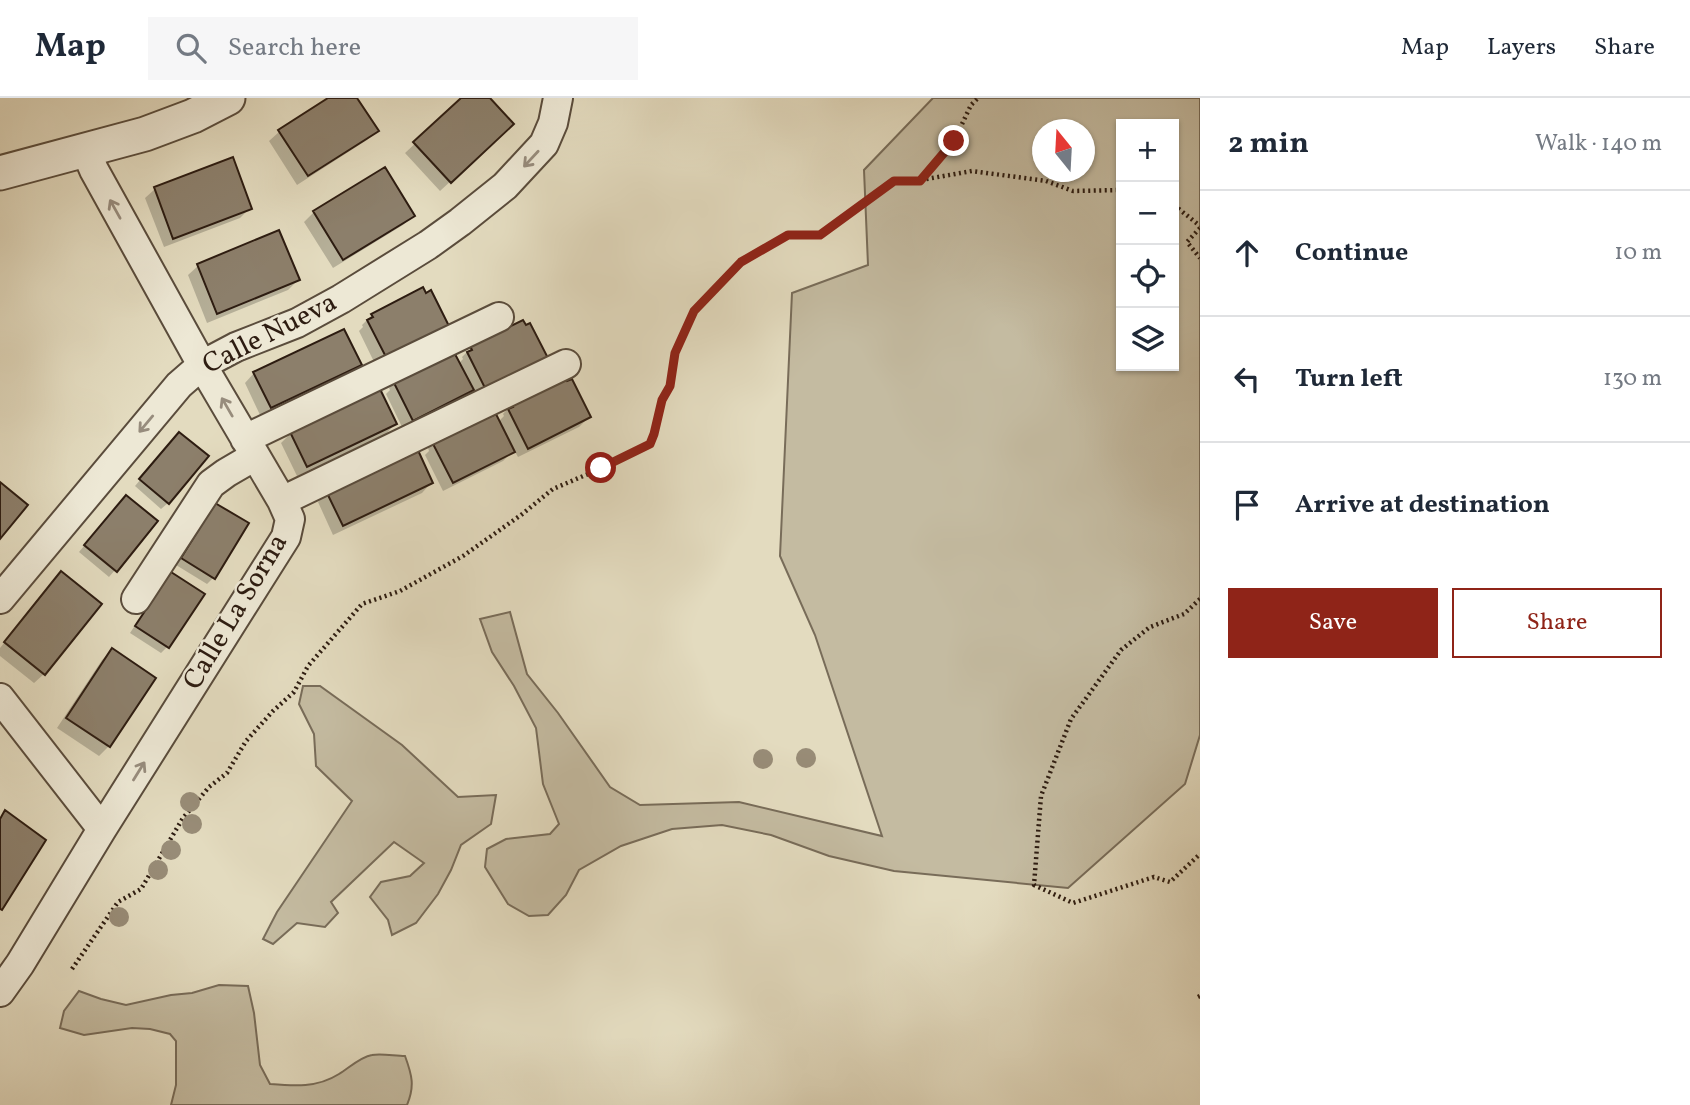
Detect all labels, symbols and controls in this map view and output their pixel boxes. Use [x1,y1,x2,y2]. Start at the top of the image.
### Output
search box [148,17,638,80]
text: Map [35,25,106,71]
icon: search [172,29,210,67]
text: Search here [228,30,361,66]
text: Map [1401,31,1449,65]
text: Layers [1487,31,1556,65]
text: Share [1594,31,1655,65]
north arrow [1032,119,1095,182]
map controls [1116,119,1179,371]
button: + [1116,119,1179,182]
text: 2 min [1228,123,1309,165]
route end [938,125,969,156]
text: Walk · 140 m [1535,128,1662,160]
one-way arrow [522,150,539,167]
button: − [1116,182,1179,245]
one-way arrow [108,199,121,220]
icon: ahead [1228,234,1266,272]
text: Continue [1295,235,1408,271]
text: 10 m [1614,237,1662,269]
button: locate [1116,245,1179,308]
street label: Calle Nueva [196,283,344,385]
button: layers [1116,308,1179,371]
icon: left [1228,360,1266,398]
text: Turn left [1295,361,1403,397]
text: 130 m [1603,363,1662,395]
one-way arrow [220,398,234,418]
one-way arrow [139,414,154,432]
route start [585,452,616,483]
icon: arrive [1228,486,1266,524]
text: Arrive at destination [1295,487,1550,523]
street label: Calle La Sorna [174,527,298,697]
button: Save [1228,588,1438,658]
button: Share [1452,588,1662,658]
one-way arrow [132,762,146,782]

